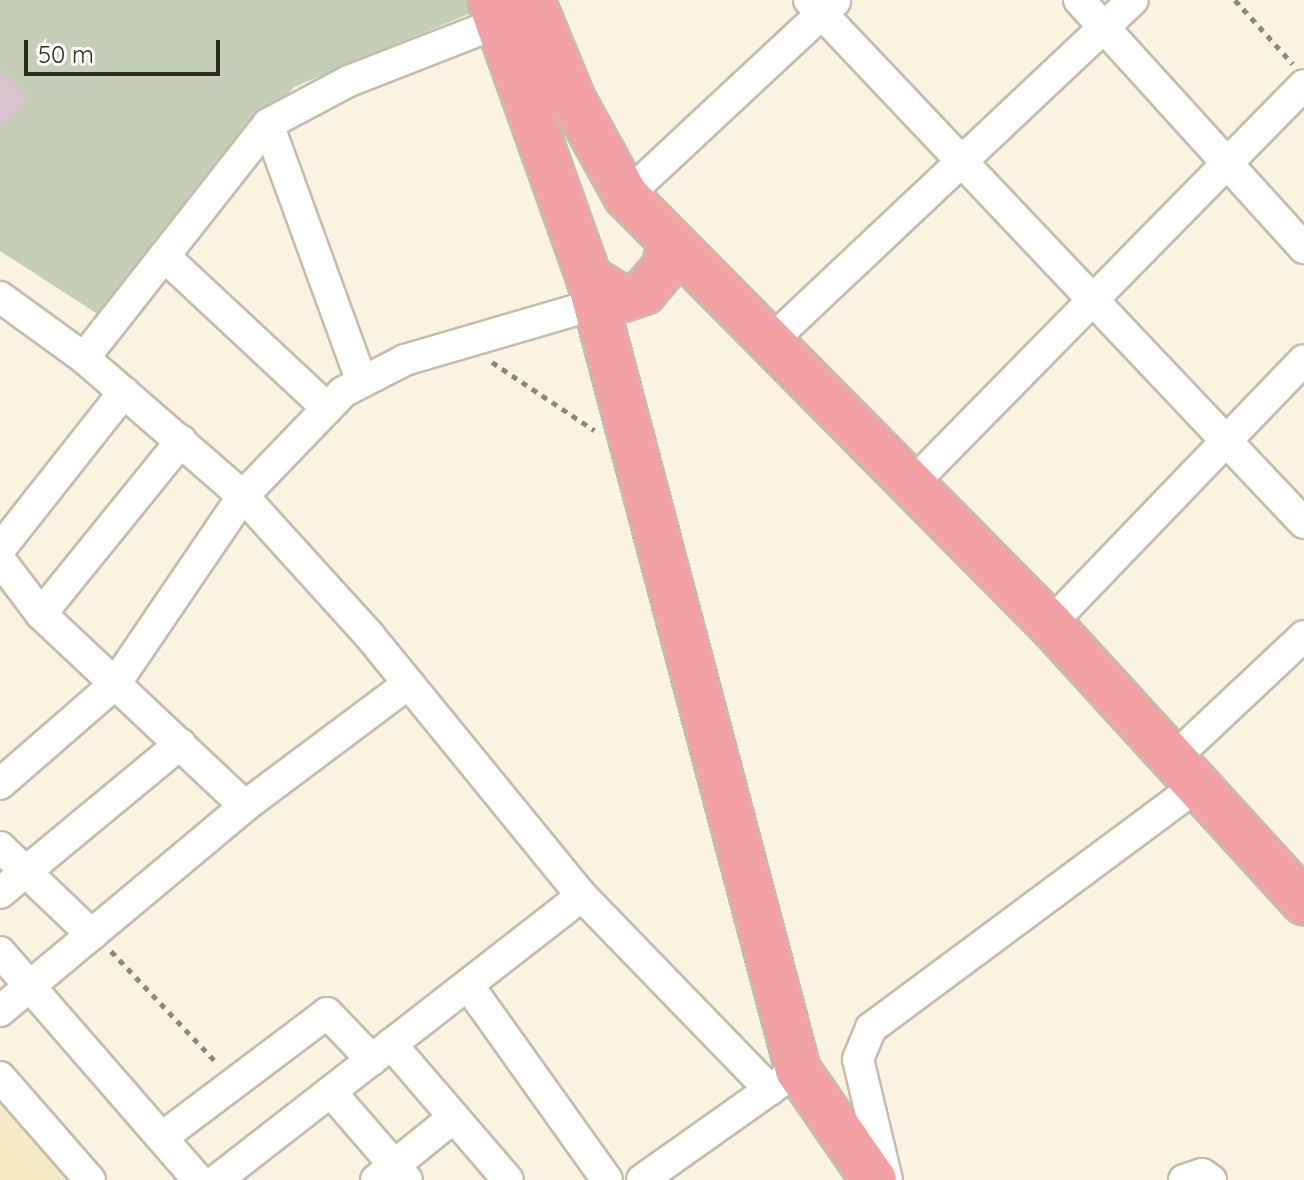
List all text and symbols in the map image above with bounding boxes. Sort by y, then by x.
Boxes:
scale bar [28,24,224,74]
text: 50 m [38,39,94,69]

